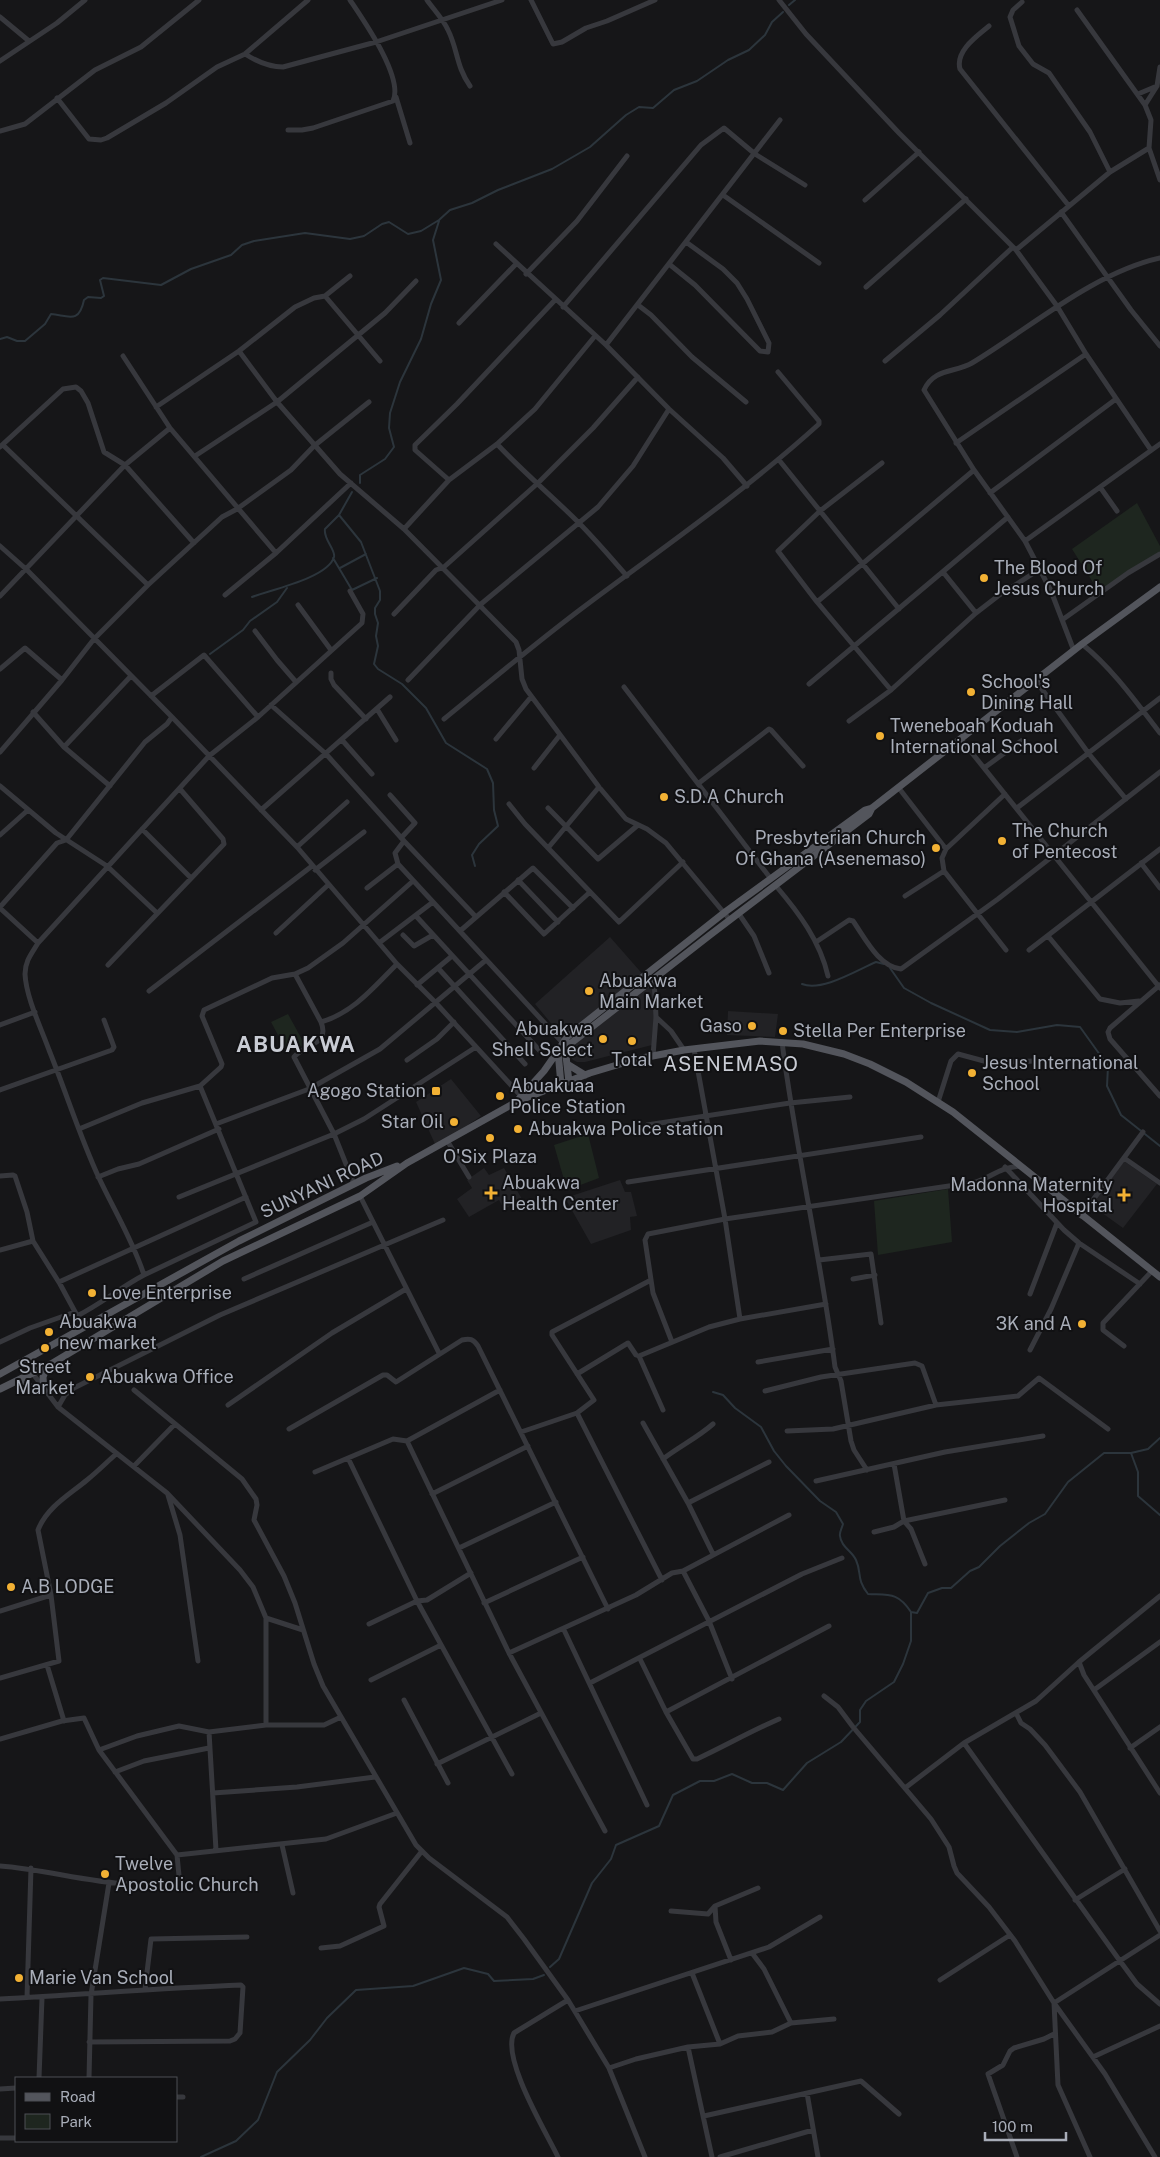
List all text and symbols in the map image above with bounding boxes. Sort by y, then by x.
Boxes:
place label: The Blood Of Jesus Church [994,557,1104,599]
marker: The Blood Of Jesus Church [978,572,990,584]
place label: School's Dining Hall [981,671,1073,713]
marker: School's Dining Hall [965,686,977,698]
place label: Tweneboah Koduah International School [890,715,1059,757]
marker: Tweneboah Koduah International School [874,730,886,742]
place label: S.D.A Church [674,786,784,807]
marker: S.D.A Church [658,791,670,803]
place label: The Church of Pentecost [1012,820,1118,862]
place label: Presbyterian Church Of Ghana (Asenemaso) [735,827,926,869]
marker: The Church of Pentecost [996,835,1008,847]
marker: Presbyterian Church Of Ghana (Asenemaso) [930,842,942,854]
place label: Abuakwa Main Market [599,970,704,1012]
marker: Abuakwa Main Market [583,985,595,997]
place label: Gaso [700,1015,742,1036]
place label: Abuakwa Shell Select [492,1018,593,1060]
marker: Gaso [746,1020,758,1032]
place label: Stella Per Enterprise [793,1020,966,1041]
marker: Stella Per Enterprise [777,1025,789,1037]
district label: ABUAKWA [236,1031,356,1057]
marker: Abuakwa Shell Select [597,1033,609,1045]
marker: Total [626,1035,638,1047]
place label: Total [611,1049,653,1070]
district label: ASENEMASO [663,1052,799,1076]
place label: Jesus International School [982,1052,1139,1094]
marker: Jesus International School [966,1067,978,1079]
place label: Abuakuaa Police Station [510,1075,626,1117]
place label: Agogo Station [307,1080,426,1101]
marker: Agogo Station [430,1085,442,1097]
marker: Abuakuaa Police Station [494,1090,506,1102]
place label: Star Oil [381,1111,444,1132]
marker: Star Oil [448,1116,460,1128]
place label: Abuakwa Police station [528,1118,723,1139]
marker: Abuakwa Police station [512,1123,524,1135]
marker: O'Six Plaza [484,1132,496,1144]
place label: O'Six Plaza [443,1146,537,1167]
street label: SUNYANI ROAD [257,1147,387,1222]
place label: Abuakwa Health Center [502,1172,619,1214]
place label: Madonna Maternity Hospital [950,1174,1113,1216]
marker: Abuakwa Health Center [484,1186,498,1200]
marker: Madonna Maternity Hospital [1117,1188,1131,1202]
place label: Love Enterprise [102,1282,232,1303]
marker: Love Enterprise [86,1287,98,1299]
place label: Abuakwa new market [59,1311,157,1353]
place label: 3K and A [996,1313,1072,1334]
marker: 3K and A [1076,1318,1088,1330]
marker: Abuakwa new market [43,1326,55,1338]
marker: Street Market [39,1342,51,1354]
place label: Street Market [15,1356,75,1398]
place label: Abuakwa Office [100,1366,234,1387]
marker: Abuakwa Office [84,1371,96,1383]
place label: A.B LODGE [21,1576,115,1597]
marker: A.B LODGE [5,1581,17,1593]
place label: Twelve Apostolic Church [115,1853,259,1895]
marker: Twelve Apostolic Church [99,1868,111,1880]
place label: Marie Van School [29,1967,174,1988]
marker: Marie Van School [13,1972,25,1984]
legend [15,2077,178,2142]
text: Road [60,2088,96,2105]
scale bar [985,2110,1066,2142]
text: Park [60,2113,92,2130]
text: 100 m [992,2118,1033,2135]

